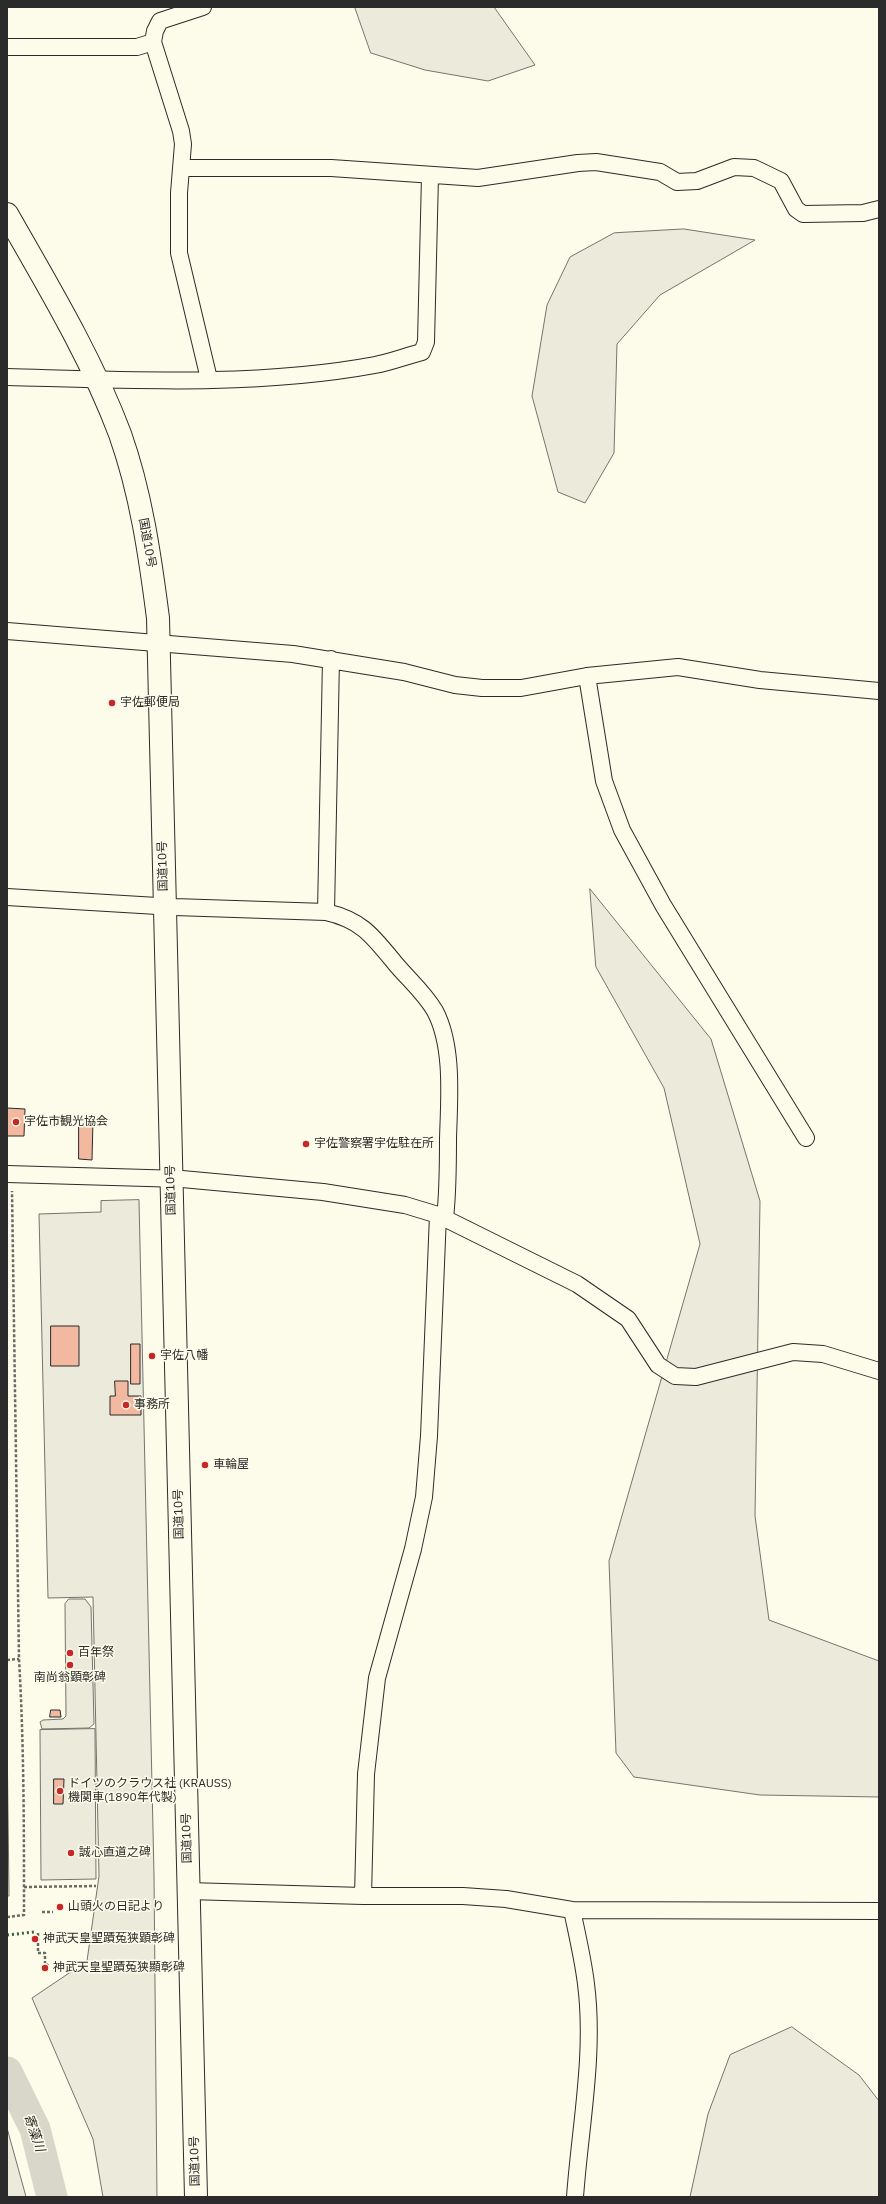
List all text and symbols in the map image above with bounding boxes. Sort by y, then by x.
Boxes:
street label: 国道10号 [136,517,158,569]
place label: 宇佐郵便局 [120,696,180,710]
marker: 宇佐郵便局 [107,698,117,708]
street label: 国道10号 [155,841,171,891]
place label: 宇佐市観光協会 [24,1115,108,1129]
marker: 宇佐市観光協会 [11,1117,21,1127]
place label: 宇佐警察署宇佐駐在所 [314,1137,434,1151]
marker: 宇佐警察署宇佐駐在所 [301,1139,311,1149]
street label: 国道10号 [163,1165,179,1215]
place label: 宇佐八幡 [160,1349,208,1363]
marker: 宇佐八幡 [147,1351,157,1361]
place label: 事務所 [134,1398,170,1412]
marker: 事務所 [121,1400,131,1410]
place label: 車輪屋 [213,1458,249,1472]
marker: 車輪屋 [200,1460,210,1470]
street label: 国道10号 [171,1489,187,1539]
place label: 百年祭 [78,1646,114,1660]
marker: 百年祭 [65,1648,75,1658]
marker: 南尚翁顕彰碑 [65,1660,75,1670]
place label: 南尚翁顕彰碑 [34,1671,106,1685]
place label: ドイツのクラウス社 (KRAUSS) 機関車(1890年代製) [68,1777,232,1805]
marker: ドイツのクラウス社 (KRAUSS) 機関車(1890年代製) [55,1786,65,1796]
street label: 国道10号 [179,1813,195,1863]
place label: 誠心直道之碑 [79,1846,151,1860]
marker: 誠心直道之碑 [66,1848,76,1858]
place label: 山頭火の日記より [68,1900,164,1914]
marker: 山頭火の日記より [55,1902,65,1912]
place label: 神武天皇聖蹟菟狭顕彰碑 [43,1932,175,1946]
marker: 神武天皇聖蹟菟狭顕彰碑 [30,1934,40,1944]
place label: 神武天皇聖蹟菟狭顯彰碑 [53,1961,185,1975]
marker: 神武天皇聖蹟菟狭顯彰碑 [40,1963,50,1973]
water label: 寄藻川 [20,2112,48,2154]
street label: 国道10号 [187,2136,203,2186]

